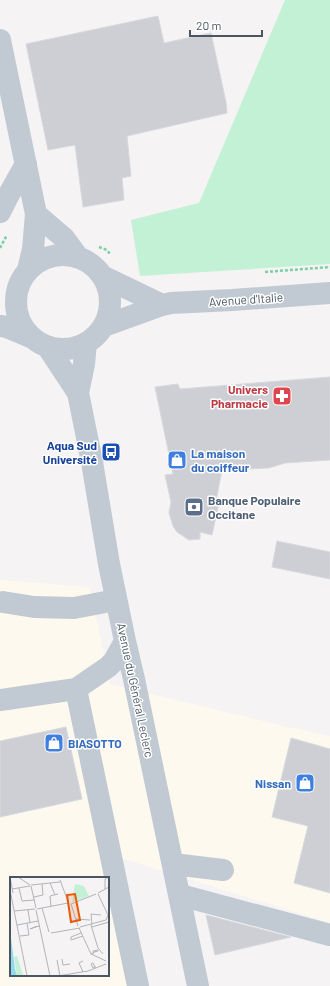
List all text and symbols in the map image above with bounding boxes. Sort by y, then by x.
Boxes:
scale bar [190,12,262,38]
text: 20 m [196,18,222,32]
street label: Avenue d'Italie [208,289,284,309]
place label: Univers Pharmacie [211,382,268,410]
pharmacy icon: Univers Pharmacie [271,385,293,407]
place label: Aqua Sud Université [43,438,97,466]
bus stop icon: Aqua Sud Université [100,441,122,463]
place label: La maison du coiffeur [191,446,250,474]
shop icon: La maison du coiffeur [166,449,188,471]
place label: Banque Populaire Occitane [208,493,301,521]
bank icon: Banque Populaire Occitane [183,496,205,518]
street label: Avenue du Général Leclerc [115,621,157,759]
shop icon: BIASOTTO [43,732,65,754]
place label: BIASOTTO [68,736,122,750]
shop icon: Nissan [294,772,316,794]
place label: Nissan [255,776,291,790]
inset map [10,877,109,976]

